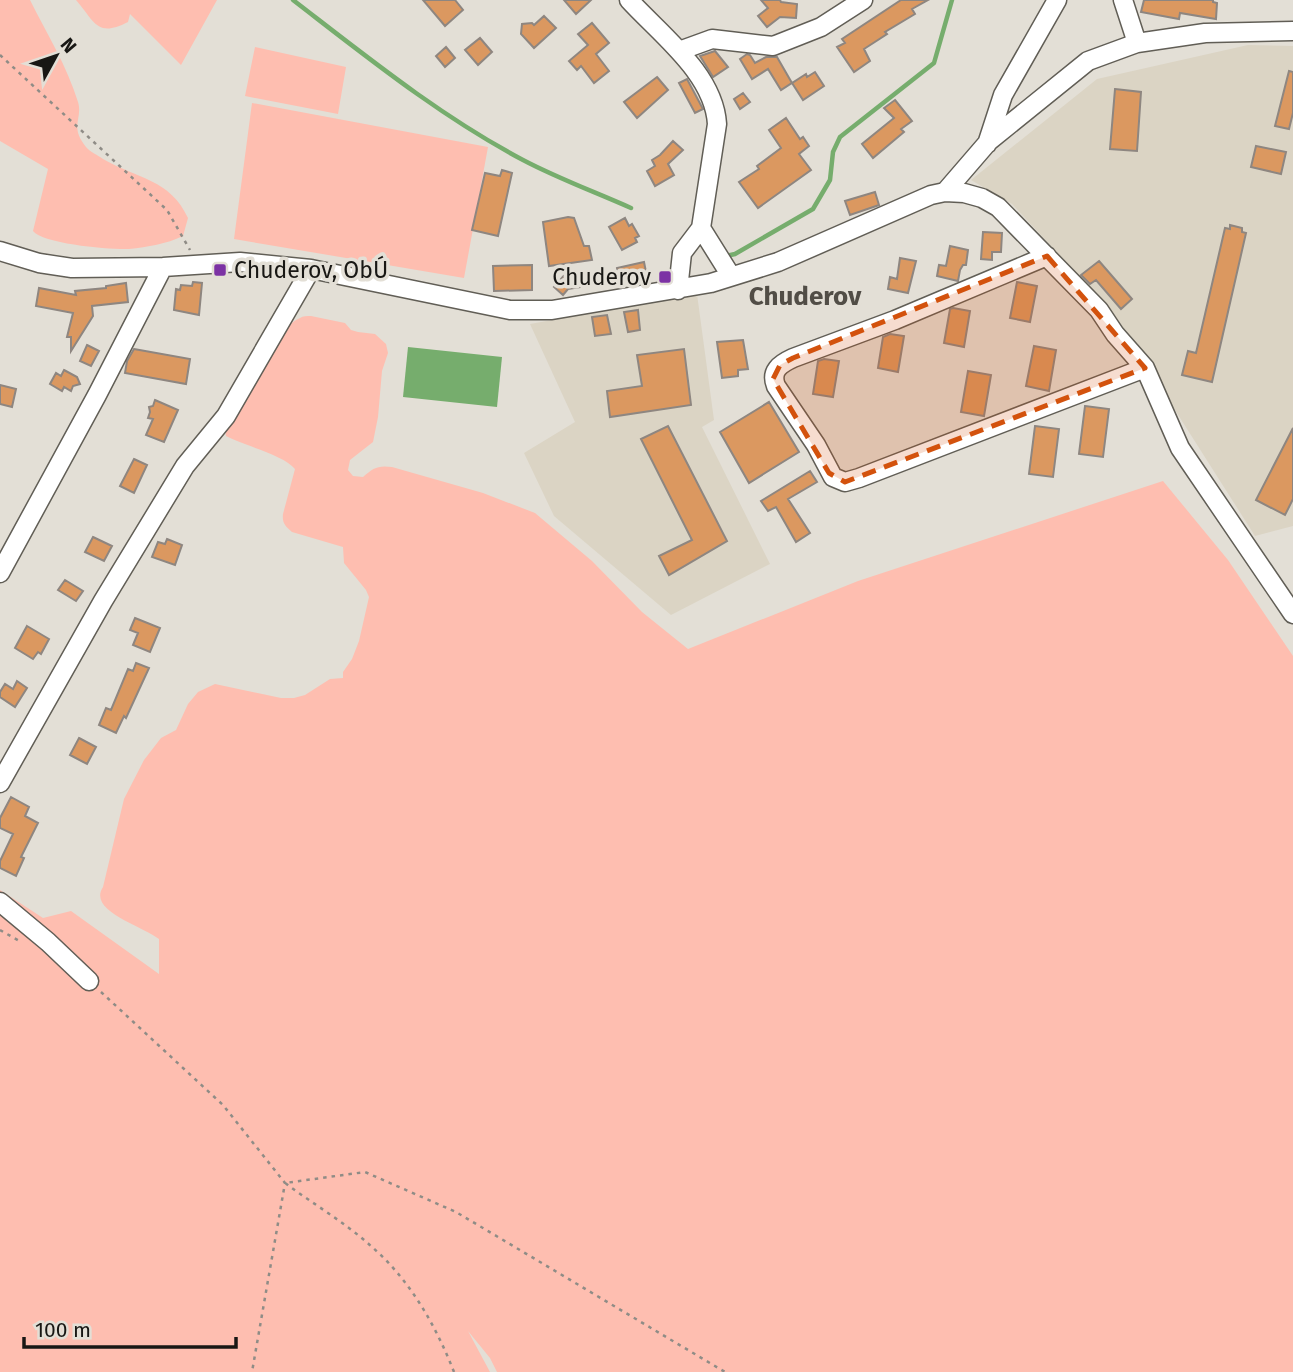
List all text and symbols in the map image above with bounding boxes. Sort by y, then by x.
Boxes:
north arrow [21,21,91,91]
text: N [56,33,82,58]
place label: Chuderov, ObÚ [234,255,388,284]
marker: Chuderov, ObÚ [212,262,228,278]
place label: Chuderov [552,263,652,291]
marker: Chuderov [657,269,673,285]
district label: Chuderov [749,281,862,312]
scale bar [24,1306,236,1350]
text: 100 m [35,1317,91,1343]

